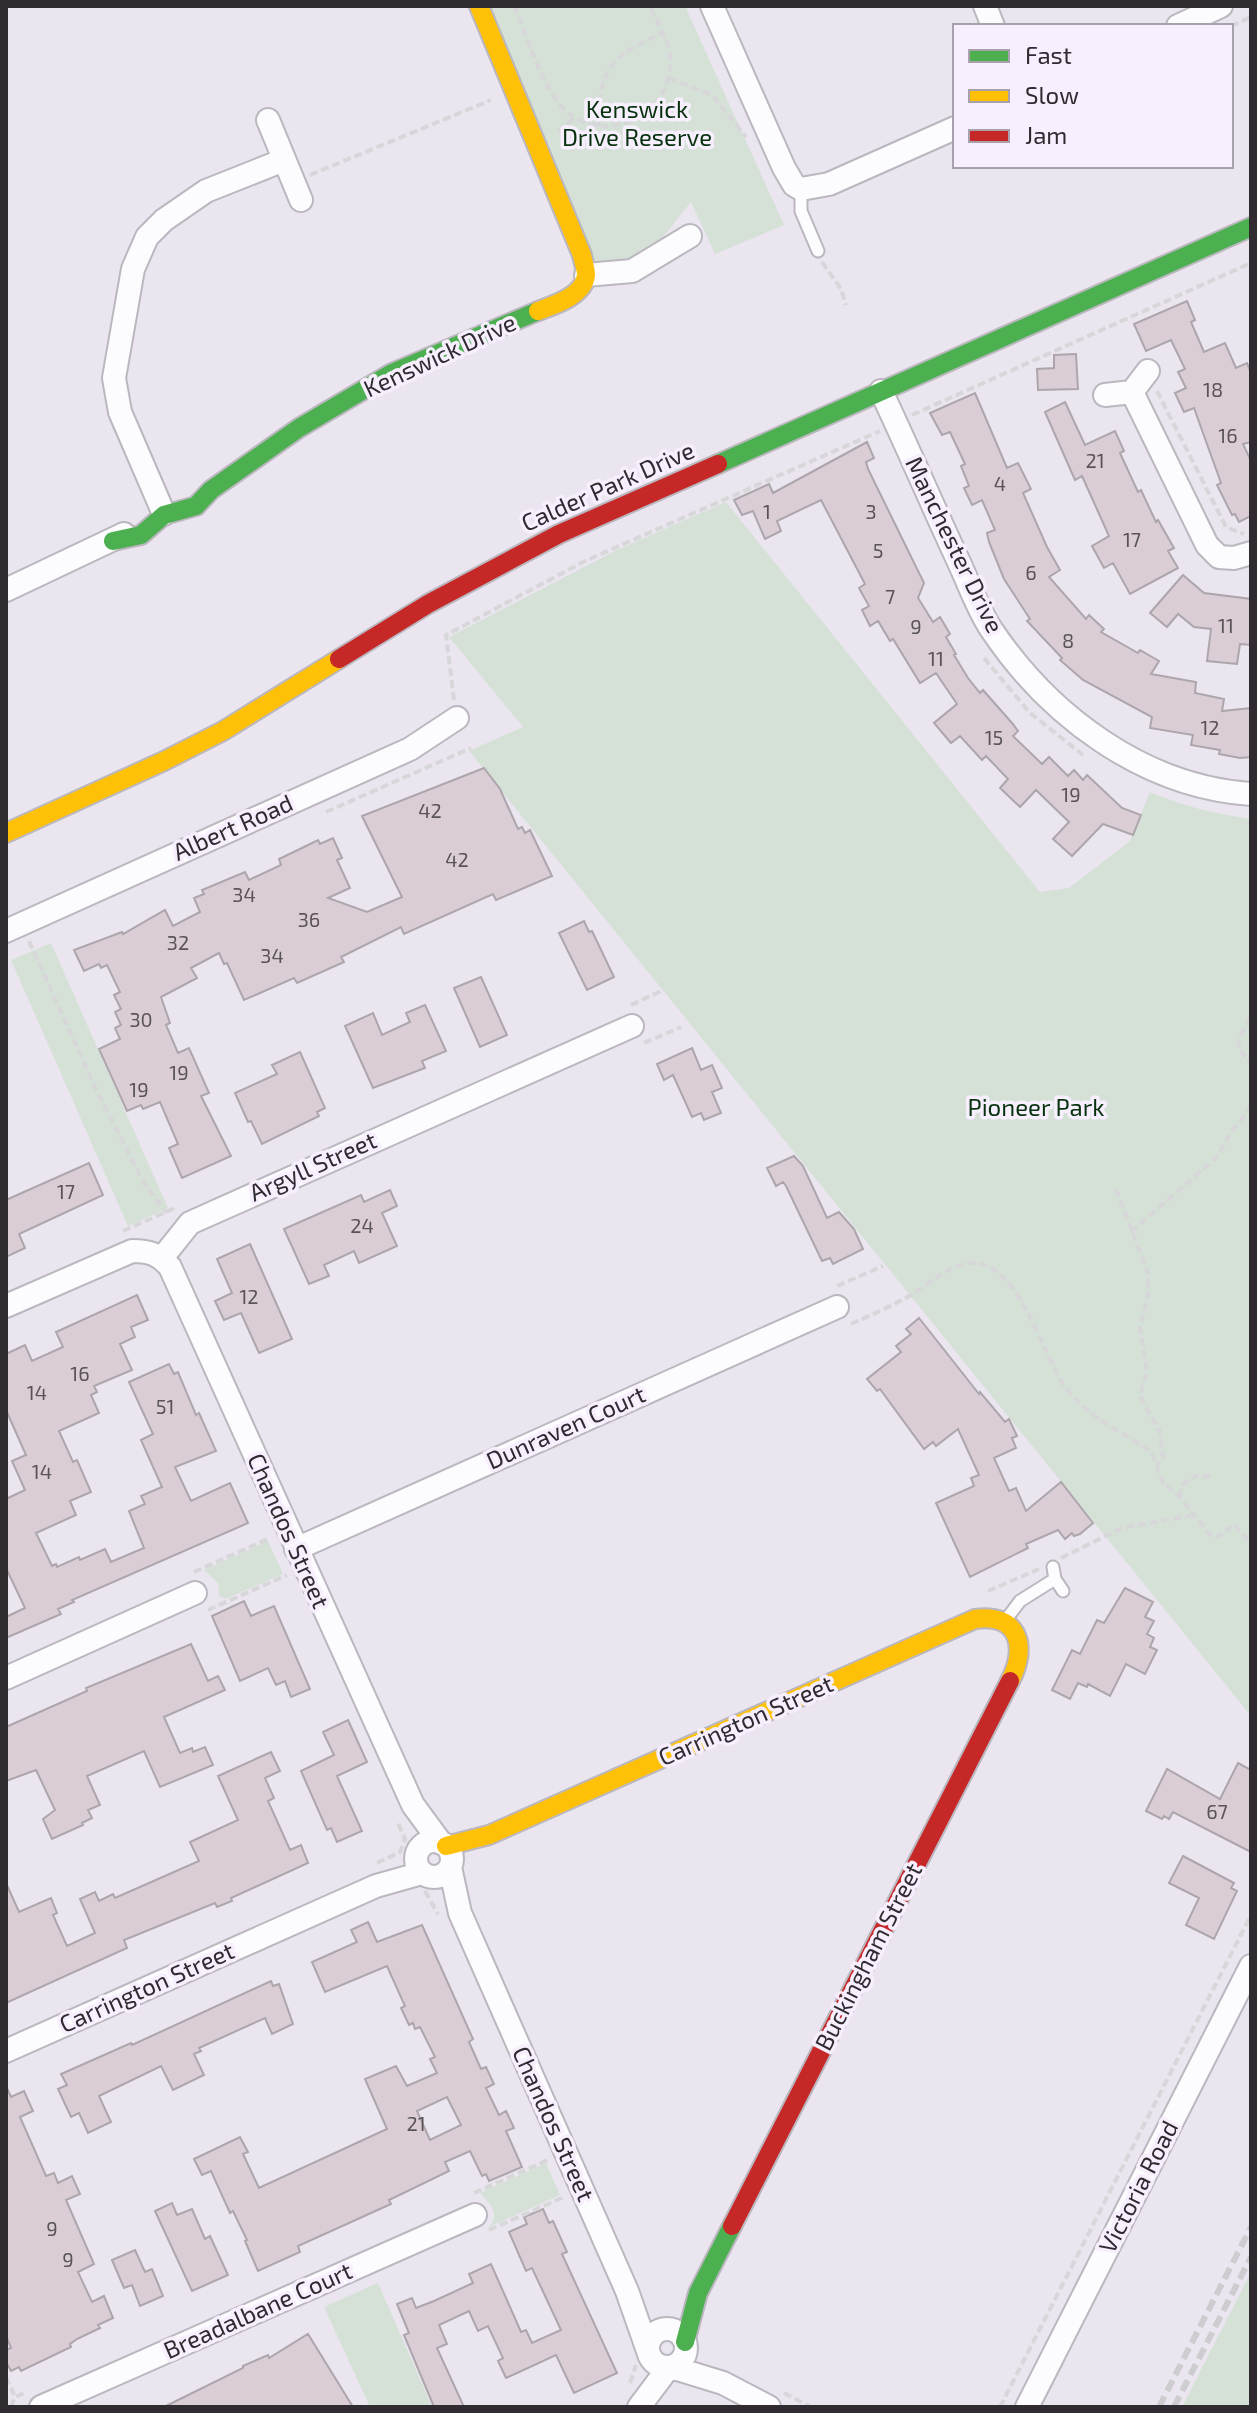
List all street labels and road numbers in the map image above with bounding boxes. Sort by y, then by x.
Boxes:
street label: Kenswick Drive [359,307,520,403]
street label: Calder Park Drive [516,435,698,537]
street label: Manchester Drive [900,452,1011,637]
street label: Albert Road [168,787,297,866]
street label: Argyll Street [244,1125,381,1207]
street label: Dunraven Court [481,1379,649,1475]
street label: Chandos Street [242,1448,336,1612]
street label: Carrington Street [654,1668,837,1771]
street label: Buckingham Street [808,1858,927,2055]
street label: Carrington Street [55,1935,238,2038]
street label: Chandos Street [507,2041,601,2205]
street label: Victoria Road [1092,2115,1183,2257]
street label: Breadalbane Court [159,2255,356,2364]

